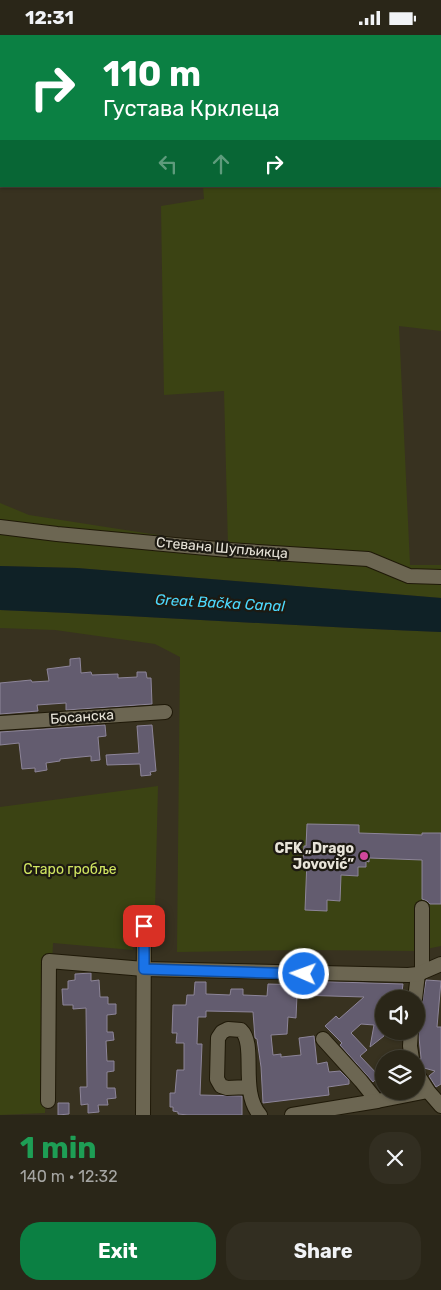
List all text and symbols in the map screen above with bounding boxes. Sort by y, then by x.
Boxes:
text: 12:31 [25,6,74,29]
text: 110 m [103,53,201,95]
icon: right [20,55,85,120]
text: Густава Крклеца [103,95,280,122]
icon: left [154,150,182,178]
icon: ahead [207,150,235,178]
icon: right [260,150,288,178]
street label: Стевана Шупљикца [155,534,289,562]
water label: Great Bačka Canal [155,591,286,615]
street label: Босанска [50,706,114,728]
place label: CFK „Drago Jovović” [274,840,354,873]
marker: CFK „Drago Jovović” [358,850,370,862]
park label: Старо гробље [23,861,117,878]
pin [123,905,165,947]
icon: arrive [130,912,158,940]
position arrow [277,947,329,999]
map controls [375,990,425,1100]
button: sound [375,990,425,1040]
button: layers [375,1050,425,1100]
text: 1 min [20,1130,97,1166]
button: close [369,1132,421,1184]
text: 140 m · 12:32 [20,1167,118,1186]
button: Exit [20,1222,216,1280]
button: Share [226,1222,421,1280]

